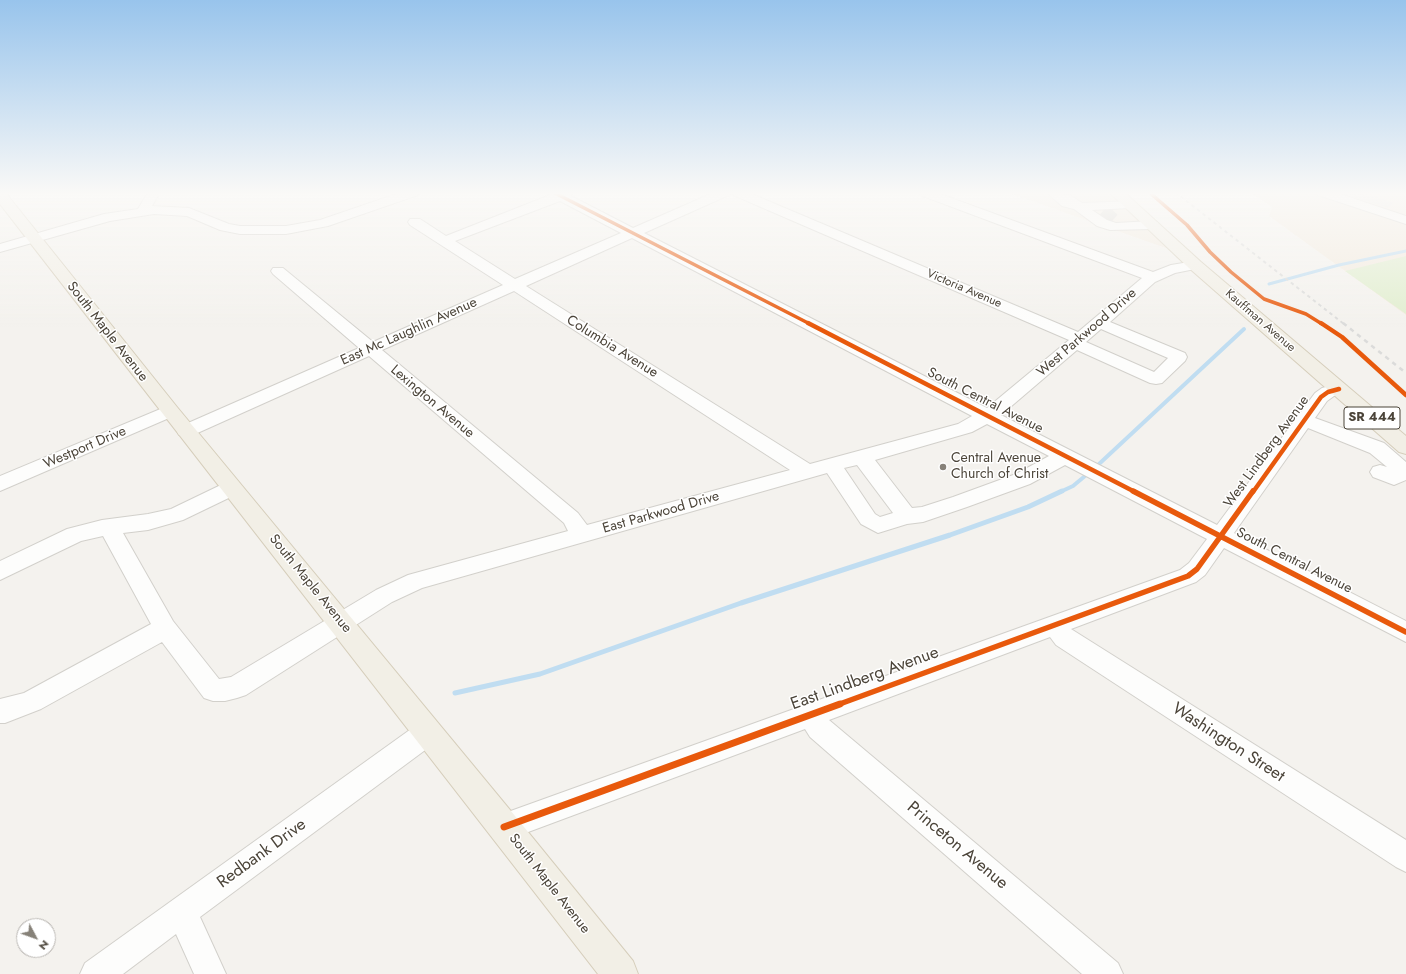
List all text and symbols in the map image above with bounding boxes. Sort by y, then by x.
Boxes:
street label: Victoria Avenue [924,267,1004,311]
street label: South Maple Avenue [63,279,151,385]
street label: West Parkwood Drive [1034,285,1140,381]
street label: Kauffman Avenue [1222,287,1298,355]
street label: East Mc Laughlin Avenue [338,294,480,370]
street label: Columbia Avenue [563,312,661,382]
street label: Lexington Avenue [387,362,477,442]
street label: South Central Avenue [924,365,1046,437]
street label: West Lindberg Avenue [1221,393,1313,511]
road number: SR 444 [1344,407,1400,429]
street label: Westport Drive [41,423,129,473]
place label: Central Avenue Church of Christ [951,451,1048,484]
marker: Central Avenue Church of Christ [938,462,948,472]
street label: East Parkwood Drive [601,488,721,538]
street label: South Central Avenue [1233,525,1355,597]
street label: South Maple Avenue [265,531,355,637]
street label: East Lindberg Avenue [788,643,942,715]
street label: Washington Street [1168,699,1288,787]
street label: Princeton Avenue [902,798,1012,894]
street label: Redbank Drive [213,815,311,893]
street label: South Maple Avenue [505,831,593,937]
north arrow [16,918,56,958]
text: N [35,937,53,954]

